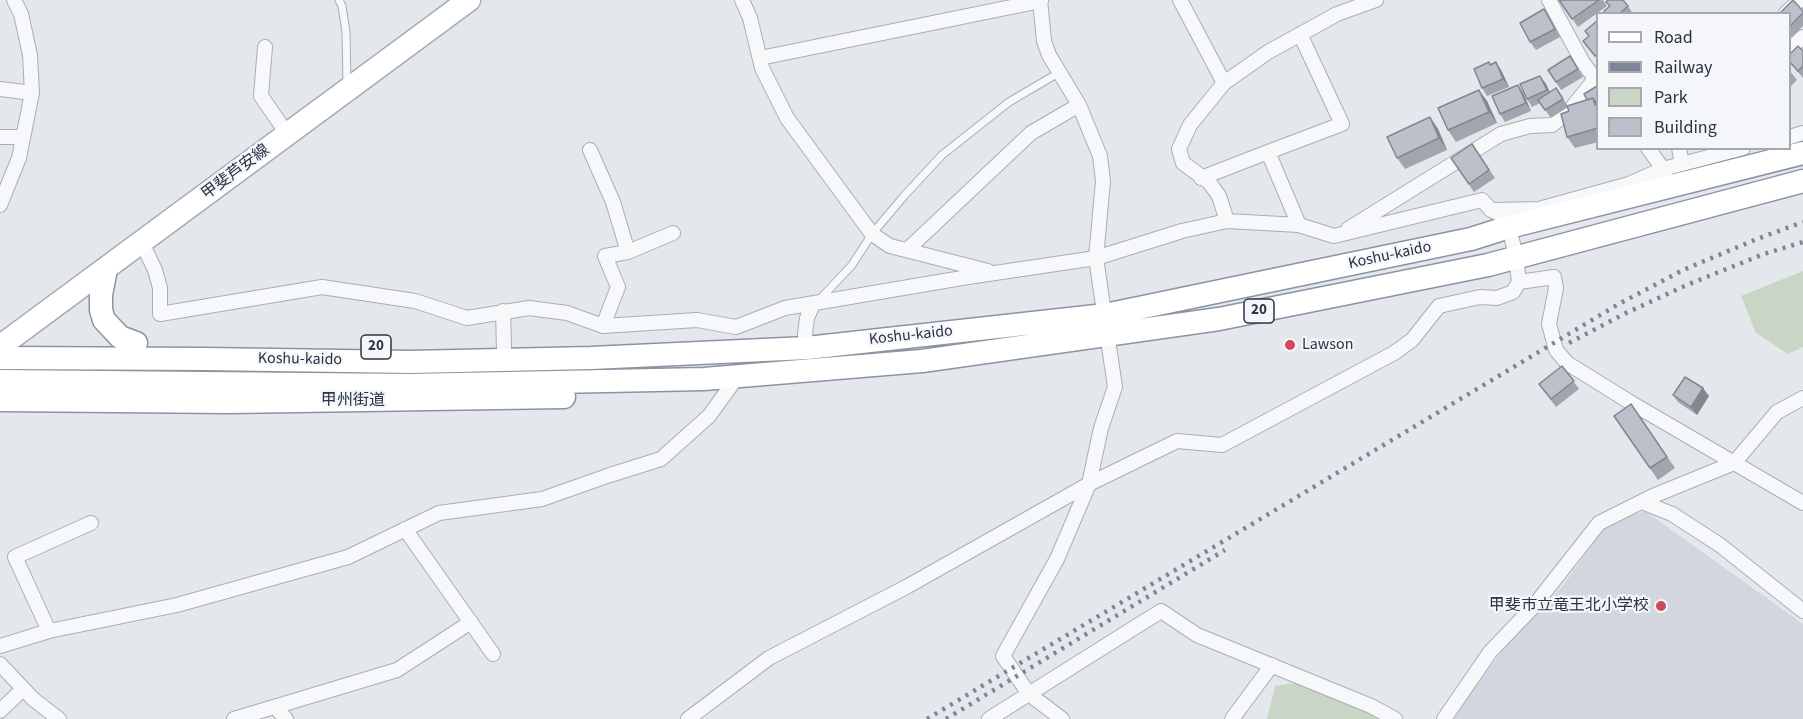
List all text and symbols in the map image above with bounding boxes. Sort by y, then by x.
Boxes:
legend [1596,12,1791,150]
text: Road [1654,25,1693,50]
text: Railway [1654,55,1713,80]
text: Park [1654,85,1688,110]
text: Building [1654,115,1717,140]
street label: 甲斐芦安線 [198,141,274,205]
street label: Koshu-kaido [1347,238,1433,274]
road number: 20 [1244,299,1274,323]
street label: Koshu-kaido [868,322,954,350]
road number: 20 [361,335,391,359]
place label: Lawson [1302,335,1353,355]
marker: Lawson [1283,338,1297,352]
street label: Koshu-kaido [258,350,342,370]
street label: 甲州街道 [321,391,385,411]
place label: 甲斐市立竜王北小学校 [1489,596,1649,616]
marker: 甲斐市立竜王北小学校 [1654,599,1668,613]

